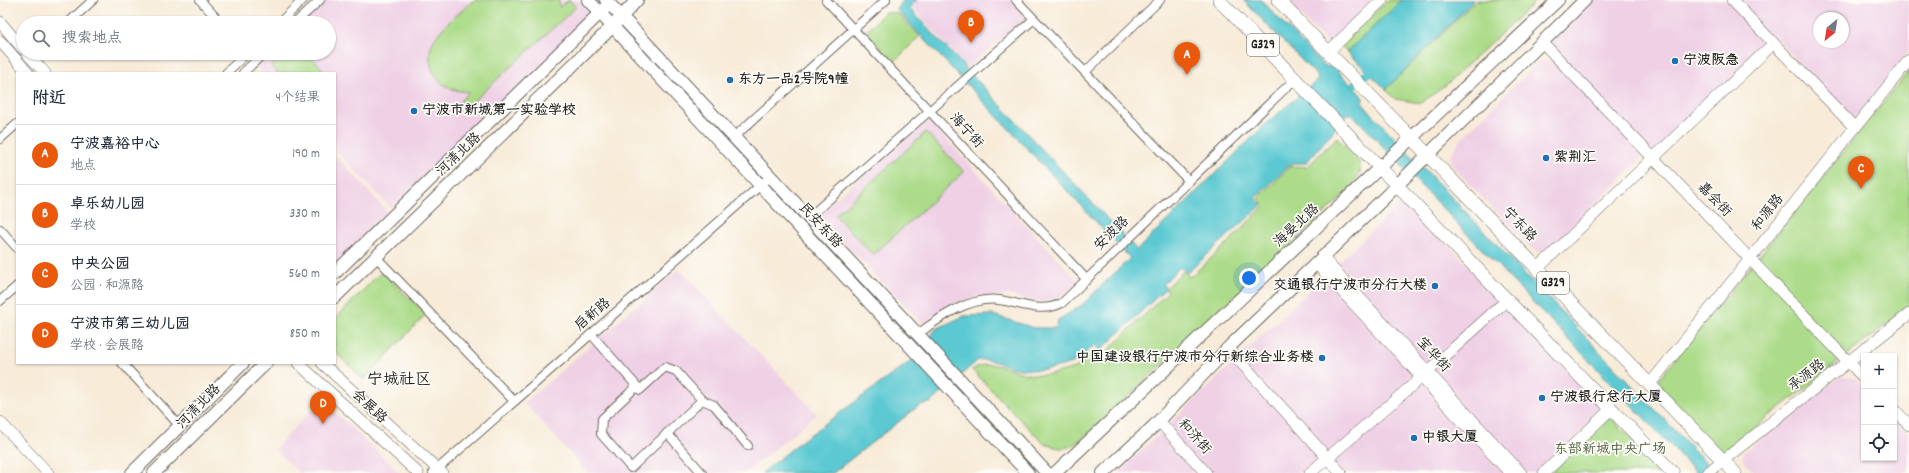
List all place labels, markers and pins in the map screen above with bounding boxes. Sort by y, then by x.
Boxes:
pin: B [958,10,984,43]
pin: A [1174,42,1200,75]
place label: 宁波阪急 [1683,51,1739,71]
marker: 宁波阪急 [1670,56,1680,66]
place label: 东方一品2号院9幢 [738,70,850,90]
marker: 东方一品2号院9幢 [725,75,735,85]
place label: 宁波市新城第一实验学校 [422,101,576,121]
marker: 宁波市新城第一实验学校 [409,106,419,116]
place label: 紫荆汇 [1554,148,1596,168]
marker: 紫荆汇 [1541,153,1551,163]
pin: C [1848,156,1874,189]
place label: 交通银行宁波市分行大楼 [1273,276,1427,296]
marker: 交通银行宁波市分行大楼 [1430,281,1440,291]
place label: 中国建设银行宁波市分行新综合业务楼 [1076,348,1314,368]
marker: 中国建设银行宁波市分行新综合业务楼 [1317,353,1327,363]
place label: 宁波银行总行大厦 [1550,388,1662,408]
pin: D [310,391,336,424]
marker: 宁波银行总行大厦 [1537,393,1547,403]
place label: 中银大厦 [1422,428,1478,448]
marker: 中银大厦 [1409,433,1419,443]

